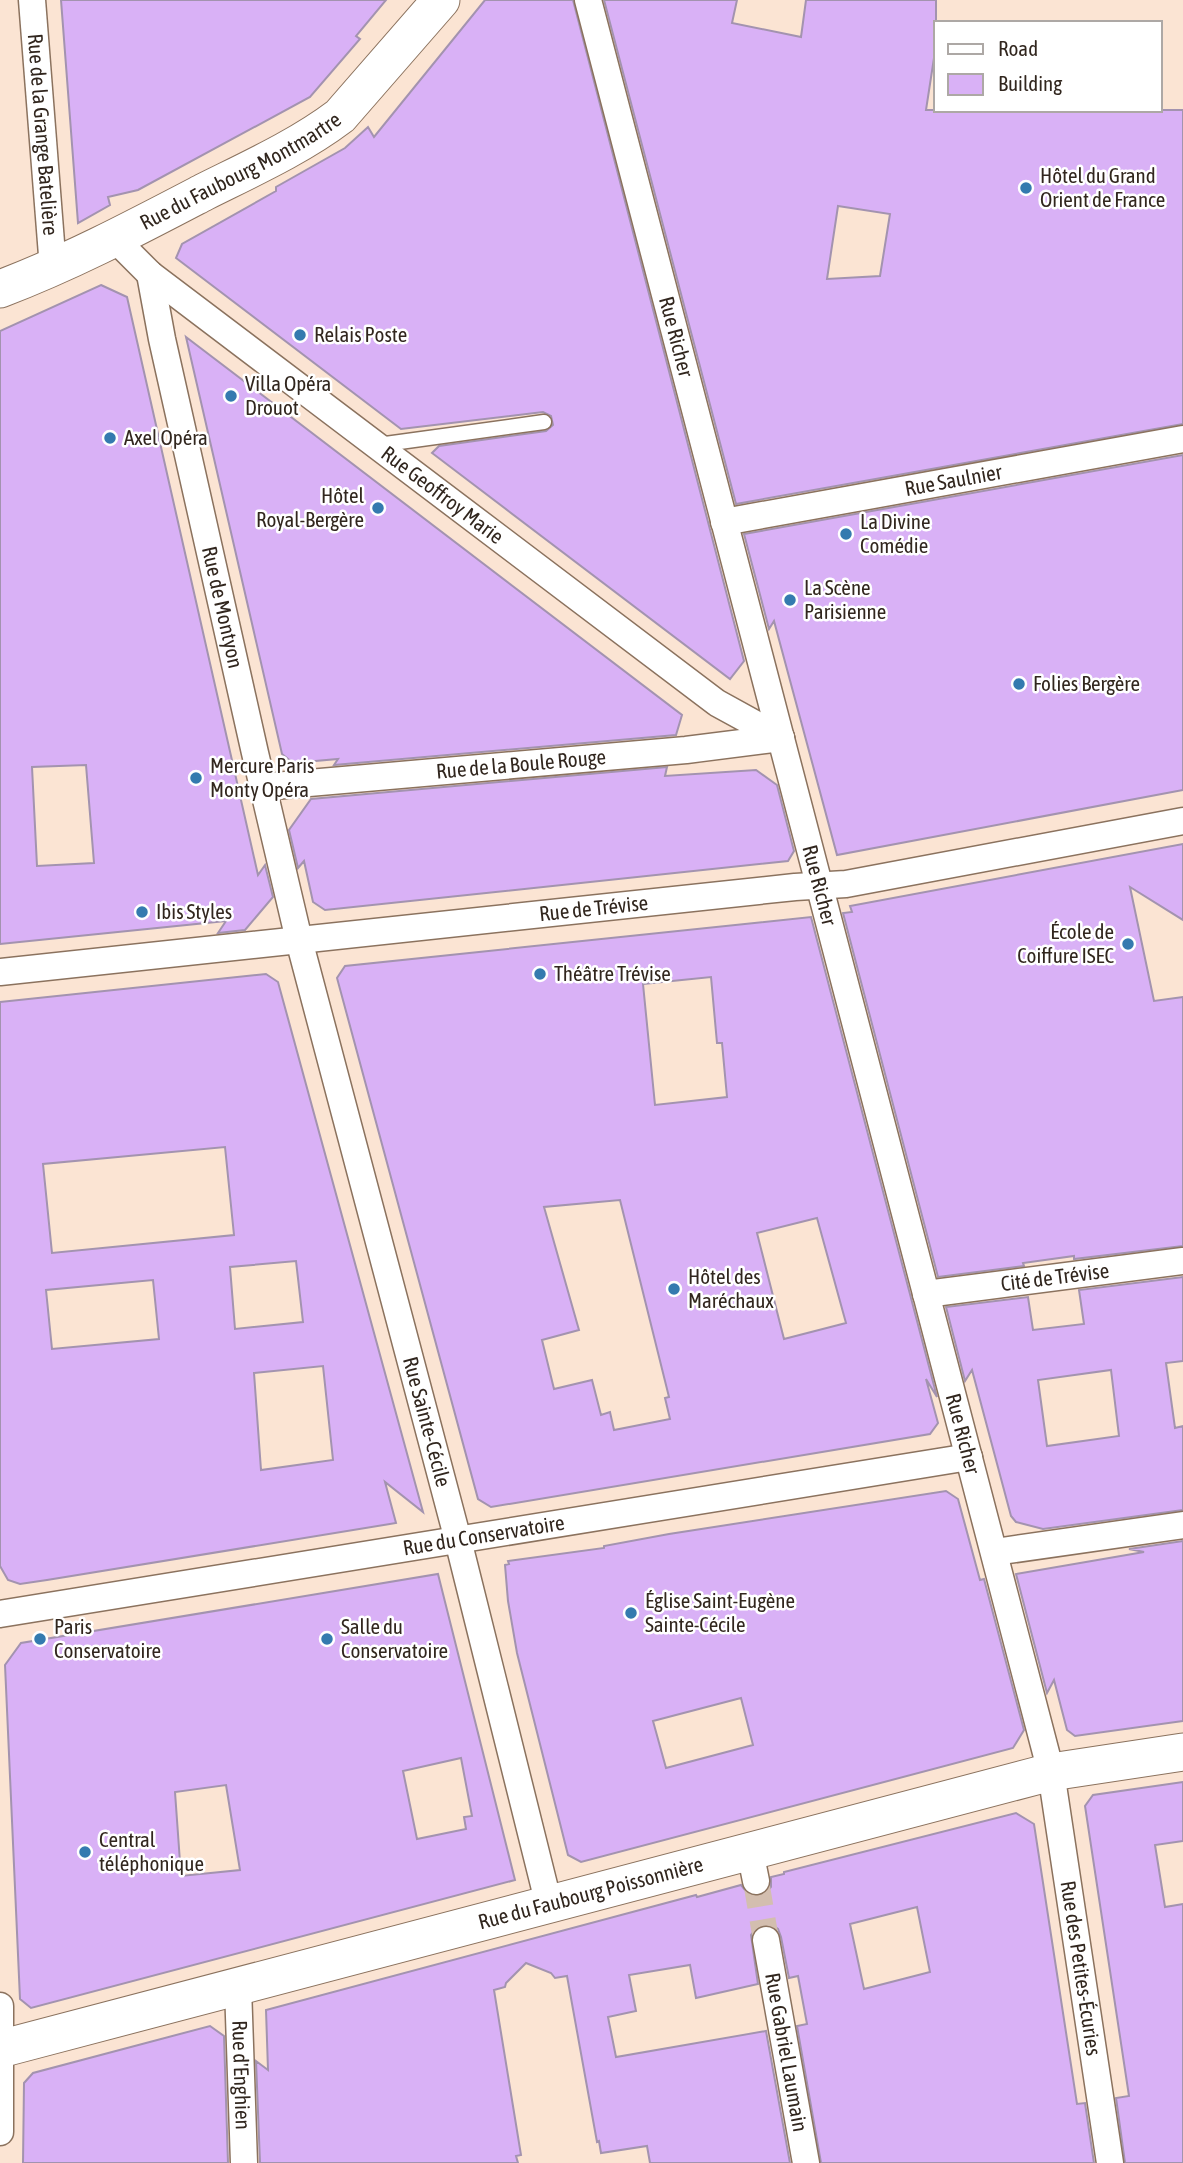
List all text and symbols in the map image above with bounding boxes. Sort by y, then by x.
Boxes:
legend [934,21,1162,112]
street label: Rue de la Grange Batelière [24,33,63,236]
text: Road [998,36,1038,60]
text: Building [998,71,1062,95]
street label: Rue du Faubourg Montmartre [136,107,345,234]
place label: Hôtel du Grand Orient de France [1040,163,1165,211]
marker: Hôtel du Grand Orient de France [1018,180,1034,196]
street label: Rue Richer [655,294,699,380]
place label: Relais Poste [314,322,407,346]
marker: Relais Poste [292,327,308,343]
place label: Villa Opéra Drouot [245,371,331,419]
marker: Villa Opéra Drouot [223,388,239,404]
place label: Axel Opéra [124,425,208,449]
marker: Axel Opéra [102,430,118,446]
street label: Rue Geoffroy Marie [377,440,509,548]
street label: Rue Saulnier [903,459,1004,500]
place label: Hôtel Royal-Bergère [256,483,364,531]
marker: Hôtel Royal-Bergère [370,500,386,516]
place label: La Divine Comédie [860,509,931,557]
marker: La Divine Comédie [838,526,854,542]
street label: Rue de Montyon [198,544,249,670]
place label: La Scène Parisienne [804,575,886,623]
marker: La Scène Parisienne [782,592,798,608]
place label: Folies Bergère [1033,671,1140,695]
marker: Folies Bergère [1011,676,1027,692]
street label: Rue de la Boule Rouge [435,744,607,783]
place label: Mercure Paris Monty Opéra [210,753,314,801]
marker: Mercure Paris Monty Opéra [188,770,204,786]
street label: Rue Richer [798,842,842,929]
street label: Rue de Trévise [538,890,649,925]
place label: Ibis Styles [156,899,232,923]
marker: Ibis Styles [134,904,150,920]
place label: École de Coiffure ISEC [1017,919,1115,967]
marker: École de Coiffure ISEC [1120,936,1136,952]
place label: Théâtre Trévise [554,961,671,985]
marker: Théâtre Trévise [532,966,548,982]
street label: Cité de Trévise [999,1258,1110,1295]
place label: Hôtel des Maréchaux [688,1264,774,1312]
marker: Hôtel des Maréchaux [666,1281,682,1297]
street label: Rue Sainte-Cécile [399,1354,456,1489]
street label: Rue Richer [942,1391,986,1477]
street label: Rue du Conservatoire [401,1510,566,1560]
place label: Église Saint-Eugène Sainte-Cécile [645,1588,795,1636]
marker: Église Saint-Eugène Sainte-Cécile [623,1605,639,1621]
place label: Paris Conservatoire [54,1614,161,1662]
place label: Salle du Conservatoire [341,1614,448,1662]
marker: Paris Conservatoire [32,1631,48,1647]
marker: Salle du Conservatoire [319,1631,335,1647]
place label: Central téléphonique [99,1827,204,1875]
marker: Central téléphonique [77,1844,93,1860]
street label: Rue du Faubourg Poissonnière [476,1851,706,1933]
street label: Rue des Petites-Écuries [1057,1879,1107,2057]
street label: Rue Gabriel Laumain [761,1971,813,2133]
street label: Rue d'Enghien [228,2020,256,2130]

